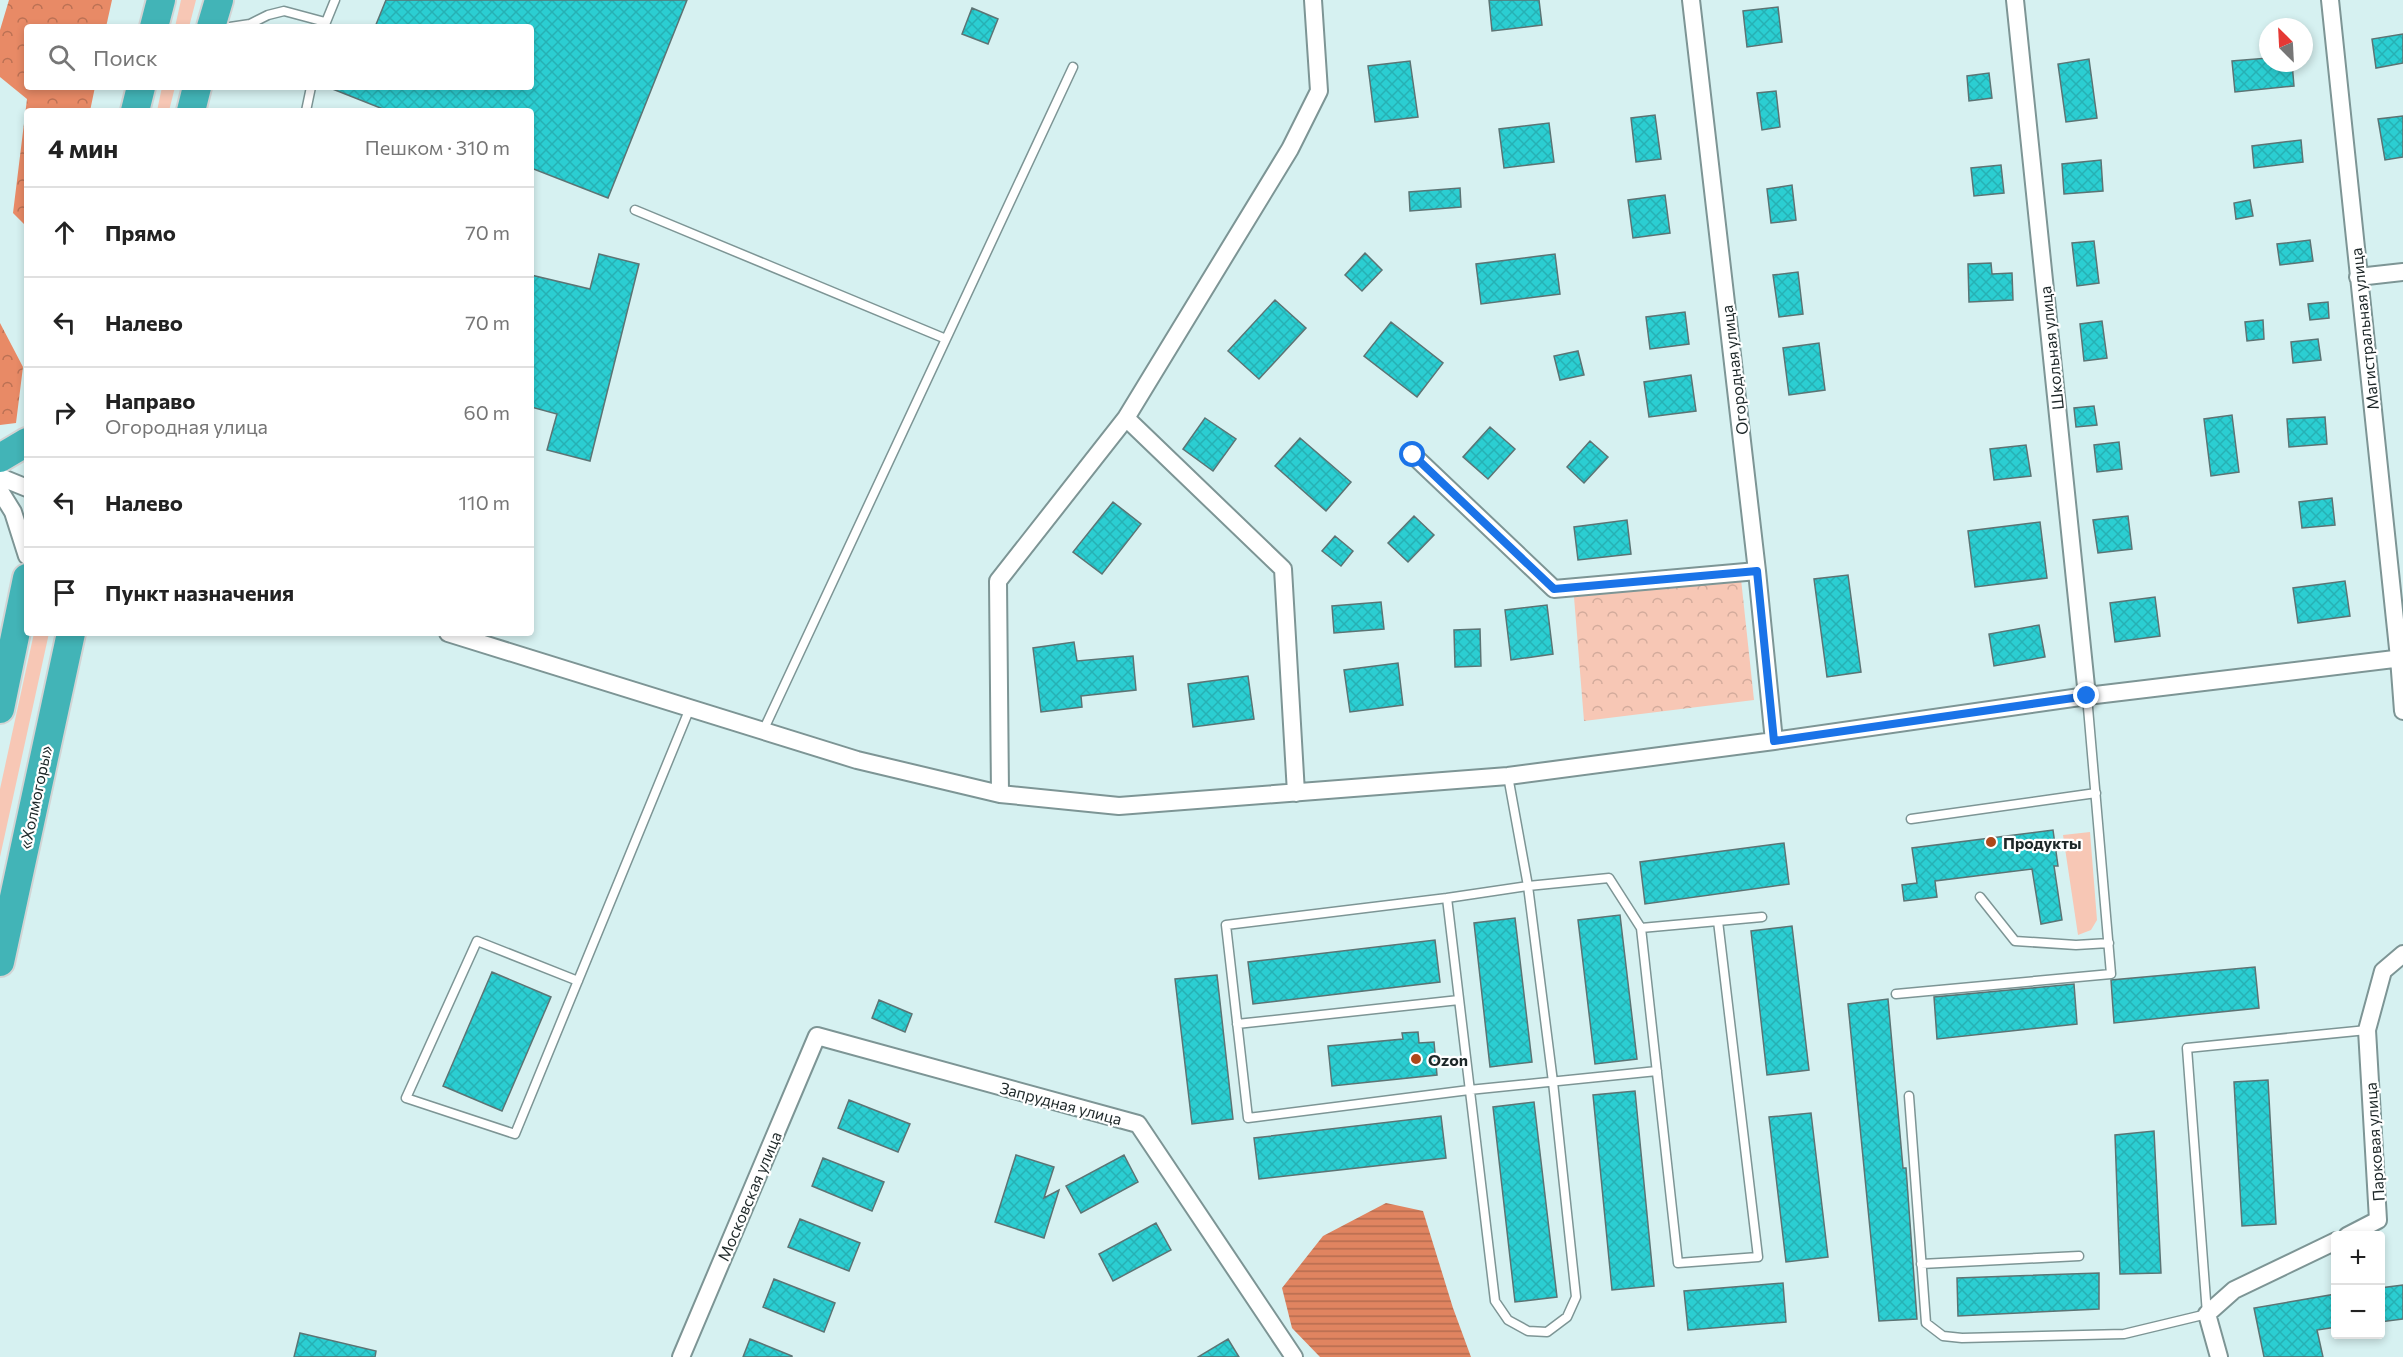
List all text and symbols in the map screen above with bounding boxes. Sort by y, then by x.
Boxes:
north arrow [2259,18,2313,72]
search box [24,24,534,90]
icon: search [45,41,78,74]
text: Поиск [93,44,158,71]
text: 4 мин [48,132,118,163]
text: Пешком · 310 m [365,135,510,159]
icon: ahead [48,216,81,249]
text: Прямо [105,219,176,246]
text: 70 m [465,220,510,244]
street label: Магистральная улица [2346,247,2382,411]
street label: Школьная улица [2035,285,2067,411]
street label: Огородная улица [1717,304,1751,436]
icon: left [48,306,81,339]
text: Налево [105,309,183,336]
text: 70 m [465,310,510,334]
text: Направо [105,387,195,414]
icon: right [48,396,81,429]
text: 60 m [464,400,510,424]
text: Огородная улица [105,414,268,438]
route start [1399,441,1425,467]
icon: left [48,486,81,519]
text: Налево [105,489,183,516]
text: 110 m [459,490,510,514]
icon: arrive [48,576,81,609]
text: Пункт назначения [105,579,294,606]
route end [2073,682,2099,708]
street label: «Холмогоры» [15,743,55,851]
place label: Продукты [2003,833,2082,852]
marker: Продукты [1984,835,1998,849]
place label: Ozon [1428,1050,1468,1069]
marker: Ozon [1409,1052,1423,1066]
street label: Запрудная улица [998,1078,1124,1128]
street label: Парковая улица [2360,1082,2388,1202]
street label: Московская улица [713,1128,785,1264]
map controls [2331,1231,2385,1339]
button: + [2331,1231,2385,1285]
button: − [2331,1285,2385,1339]

